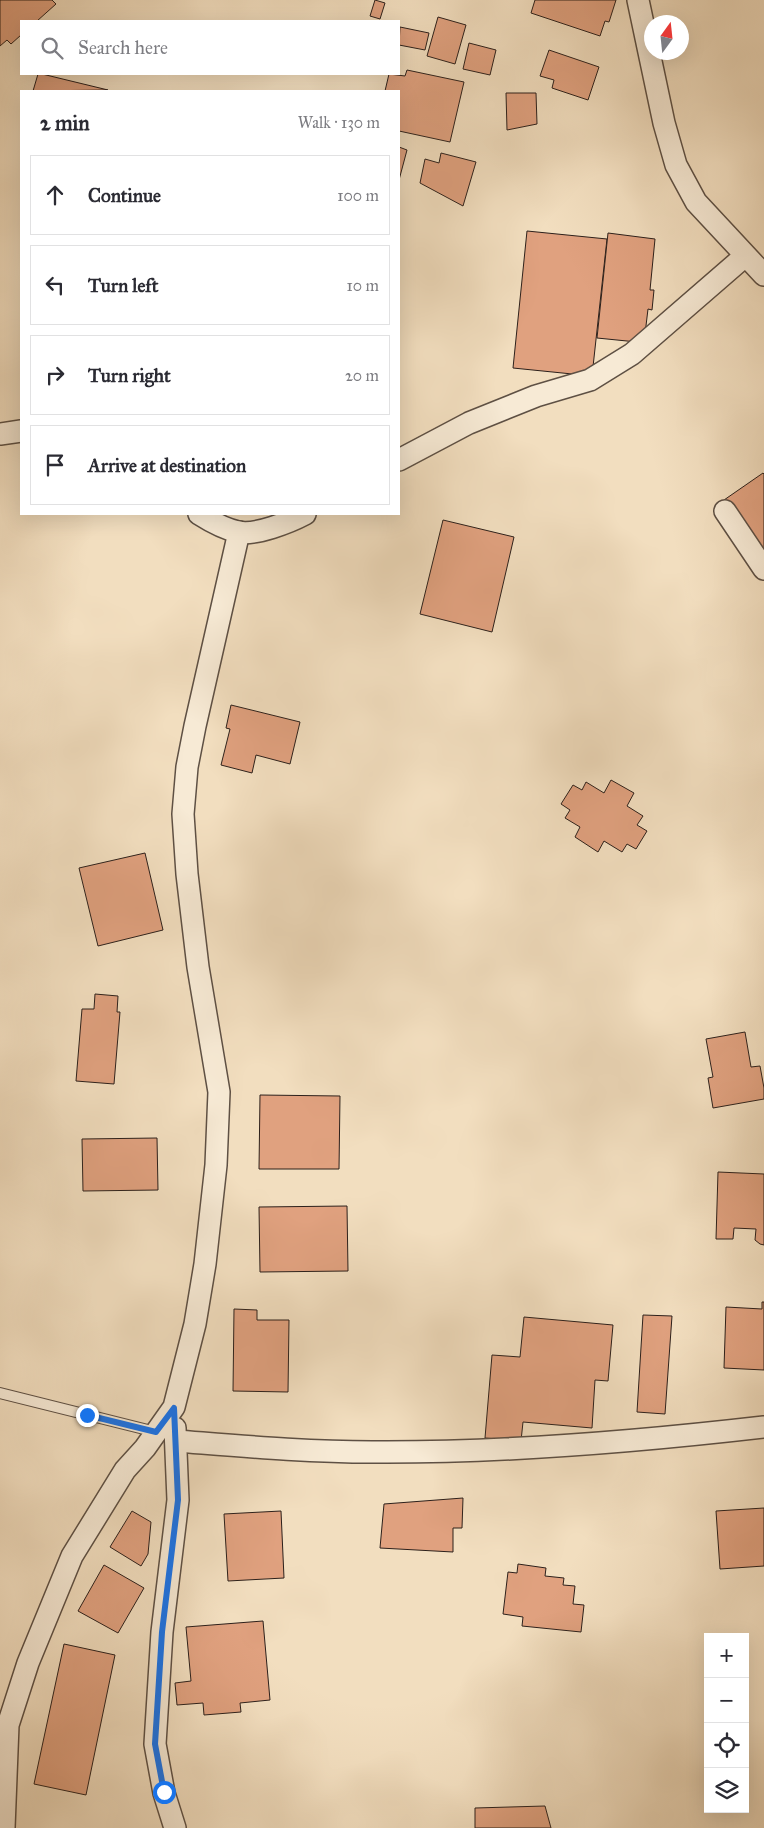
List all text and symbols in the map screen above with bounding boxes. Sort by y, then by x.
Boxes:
north arrow [644,15,689,60]
search box [20,20,400,75]
icon: search [38,34,66,62]
text: Search here [78,36,168,59]
text: 2 min [40,110,90,136]
text: Walk · 130 m [298,113,380,132]
icon: ahead [41,181,69,209]
text: Continue [88,184,161,207]
text: 100 m [337,186,379,205]
icon: left [41,271,69,299]
text: Turn left [88,274,158,297]
text: 10 m [347,276,379,295]
icon: right [41,361,69,389]
text: Turn right [88,364,171,387]
text: 20 m [345,366,379,385]
icon: arrive [41,451,69,479]
text: Arrive at destination [88,454,246,477]
route end [76,1404,99,1427]
map controls [704,1633,749,1813]
button: + [704,1633,749,1678]
button: − [704,1678,749,1723]
button: locate [704,1723,749,1768]
button: layers [704,1768,749,1813]
route start [153,1781,176,1804]

